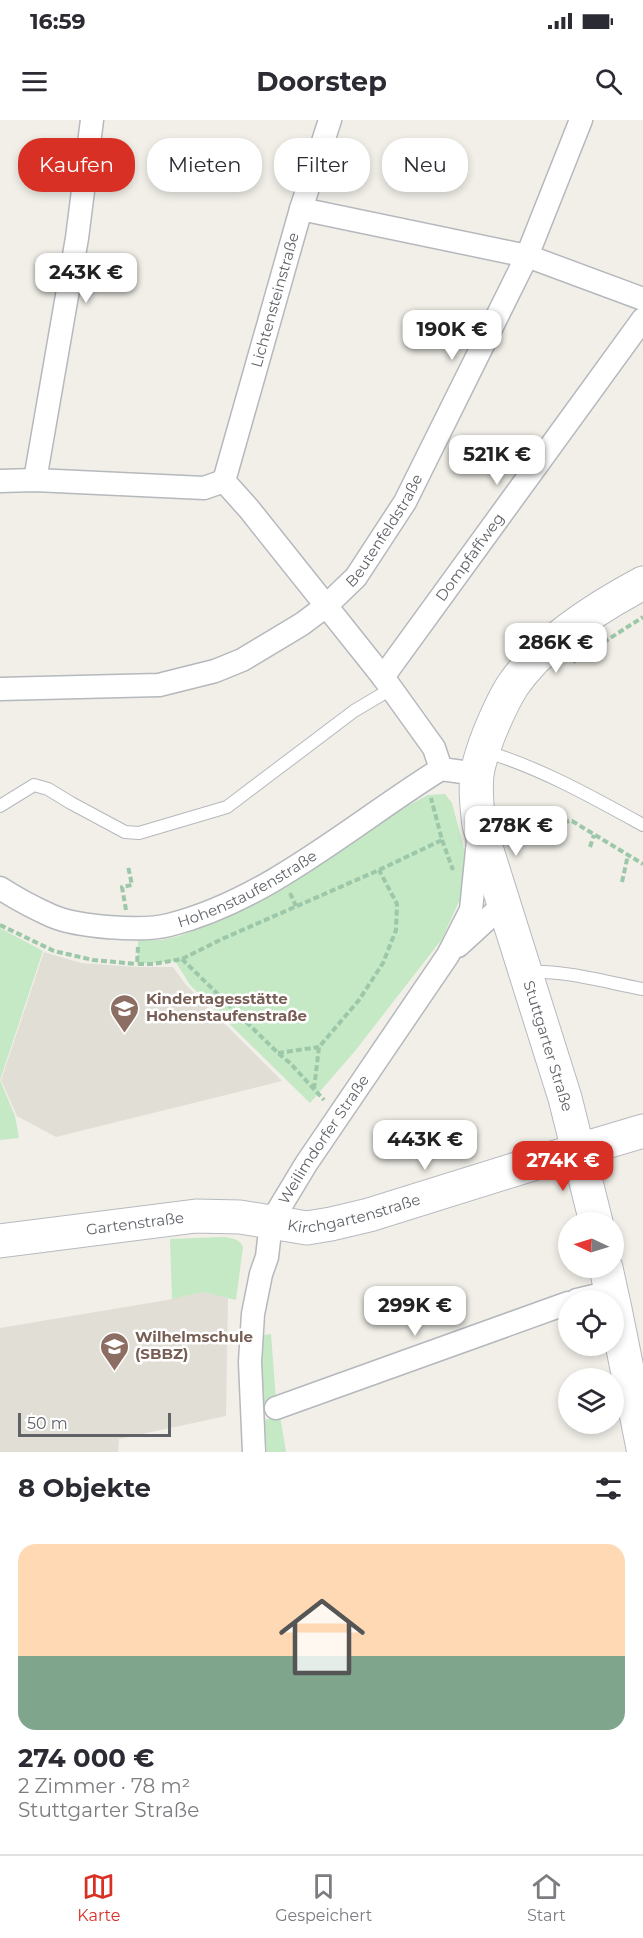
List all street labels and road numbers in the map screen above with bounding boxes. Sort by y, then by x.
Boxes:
street label: Lichtensteinstraße [247,230,303,370]
street label: Beutenfeldstraße [341,471,426,591]
street label: Dompfaffweg [431,509,508,605]
street label: Hohenstaufenstraße [175,846,320,931]
street label: Stuttgarter Straße [520,978,577,1114]
street label: Weilimdorfer Straße [274,1071,373,1208]
street label: Kirchgartenstraße [286,1190,422,1237]
street label: Gartenstraße [85,1208,185,1239]

